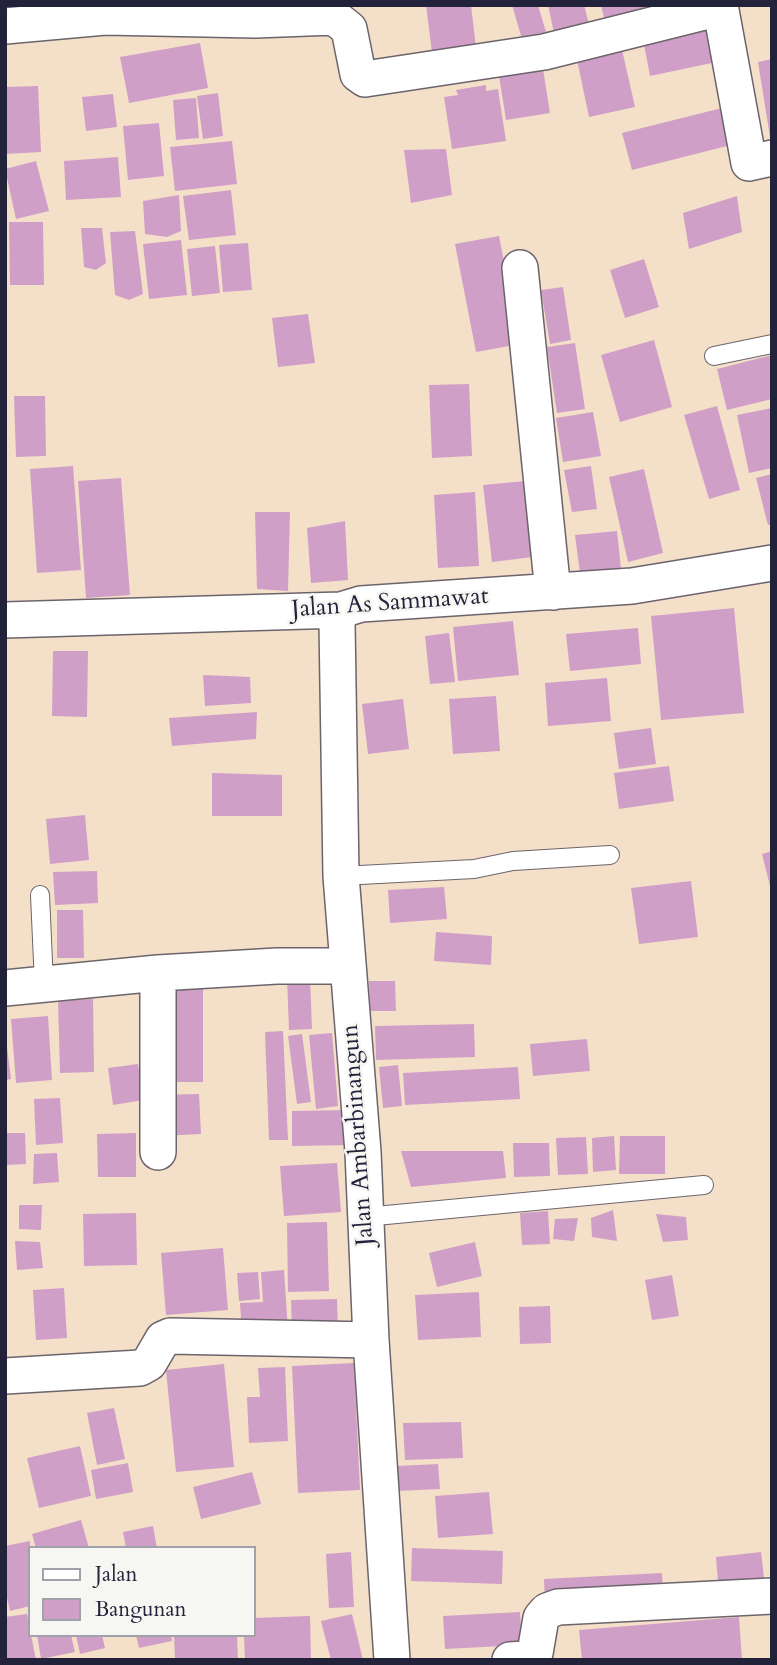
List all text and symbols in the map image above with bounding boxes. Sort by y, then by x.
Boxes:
street label: Jalan As Sammawat [291,583,489,625]
street label: Jalan Ambarbinangun [337,1023,381,1247]
legend [28,1546,256,1637]
text: Jalan [95,1560,138,1589]
text: Bangunan [95,1595,187,1624]

